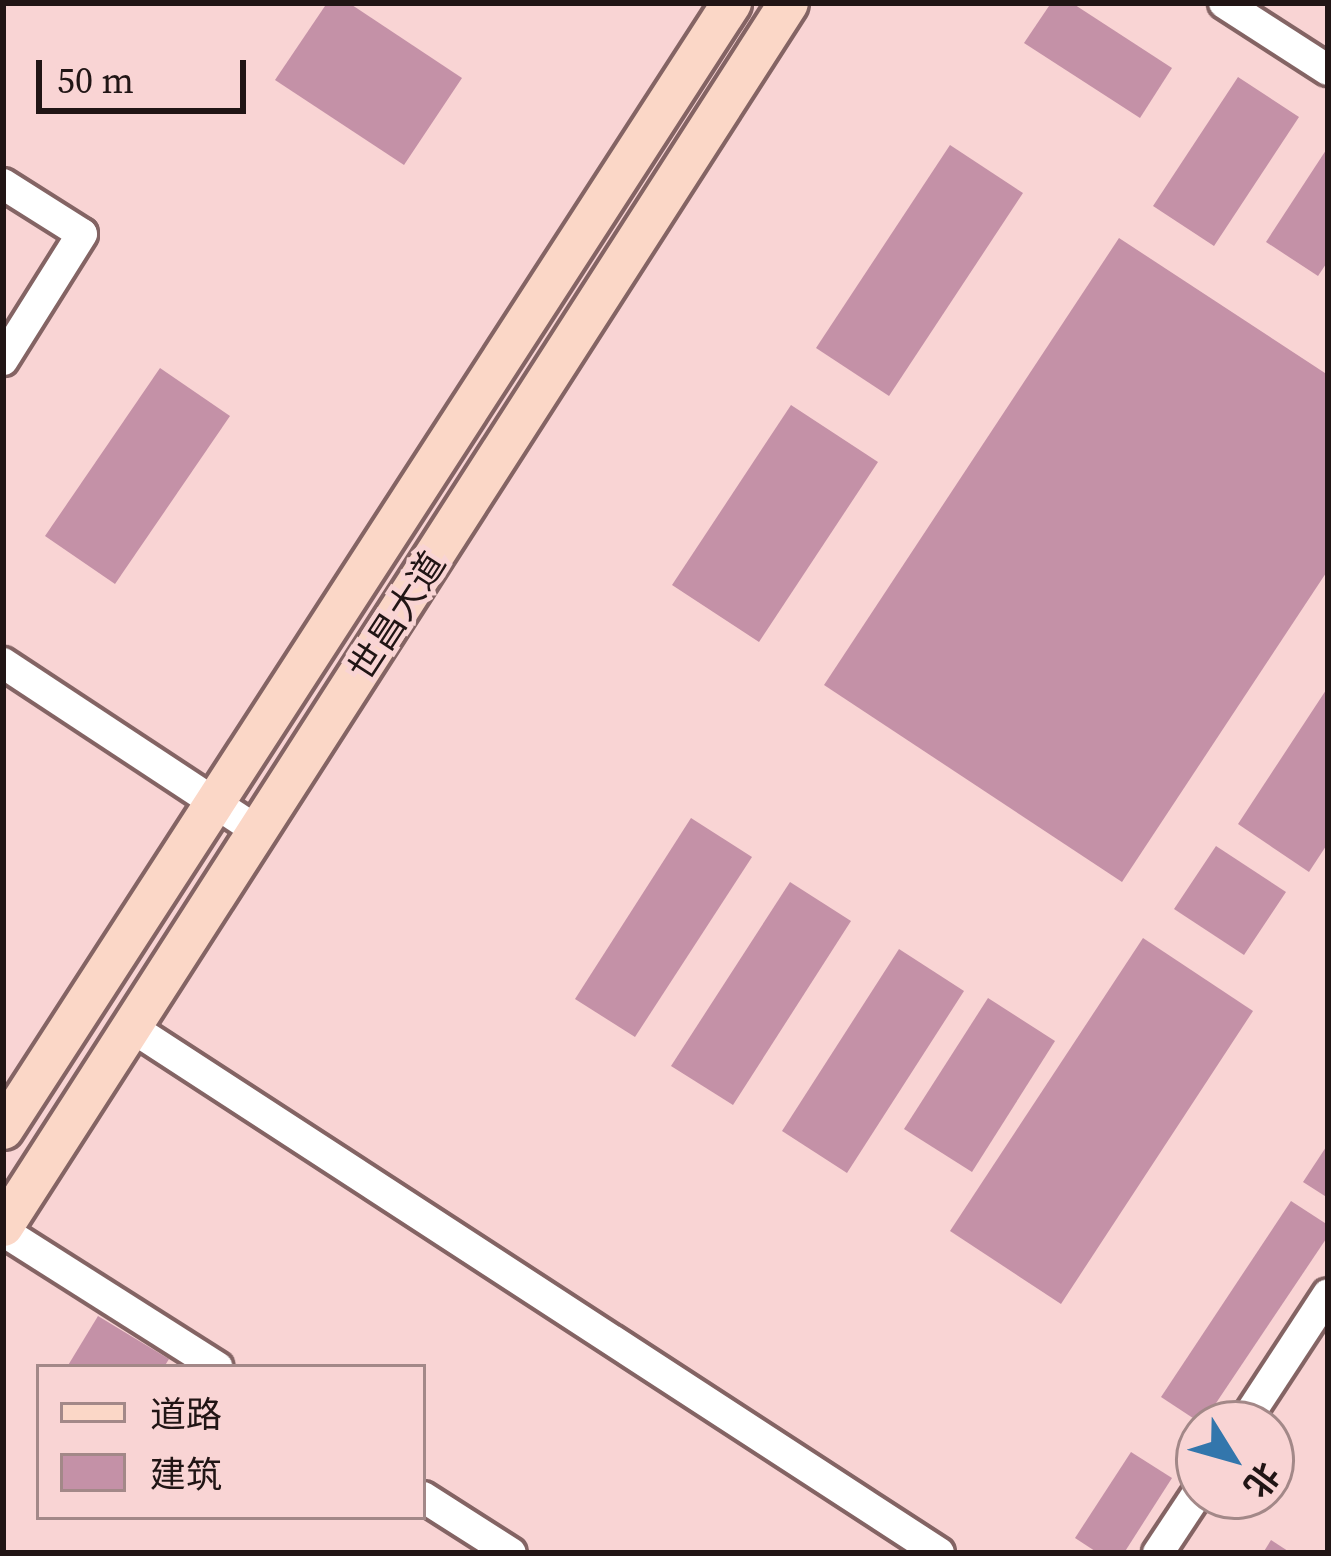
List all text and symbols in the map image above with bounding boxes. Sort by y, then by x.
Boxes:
scale bar [42,36,252,110]
text: 50 m [57,56,134,105]
street label: 世昌大道 [340,544,454,688]
legend [36,1364,426,1520]
text: 道路 [150,1390,222,1439]
north arrow [1175,1400,1295,1520]
text: 建筑 [150,1450,222,1499]
text: 北 [1234,1453,1290,1507]

